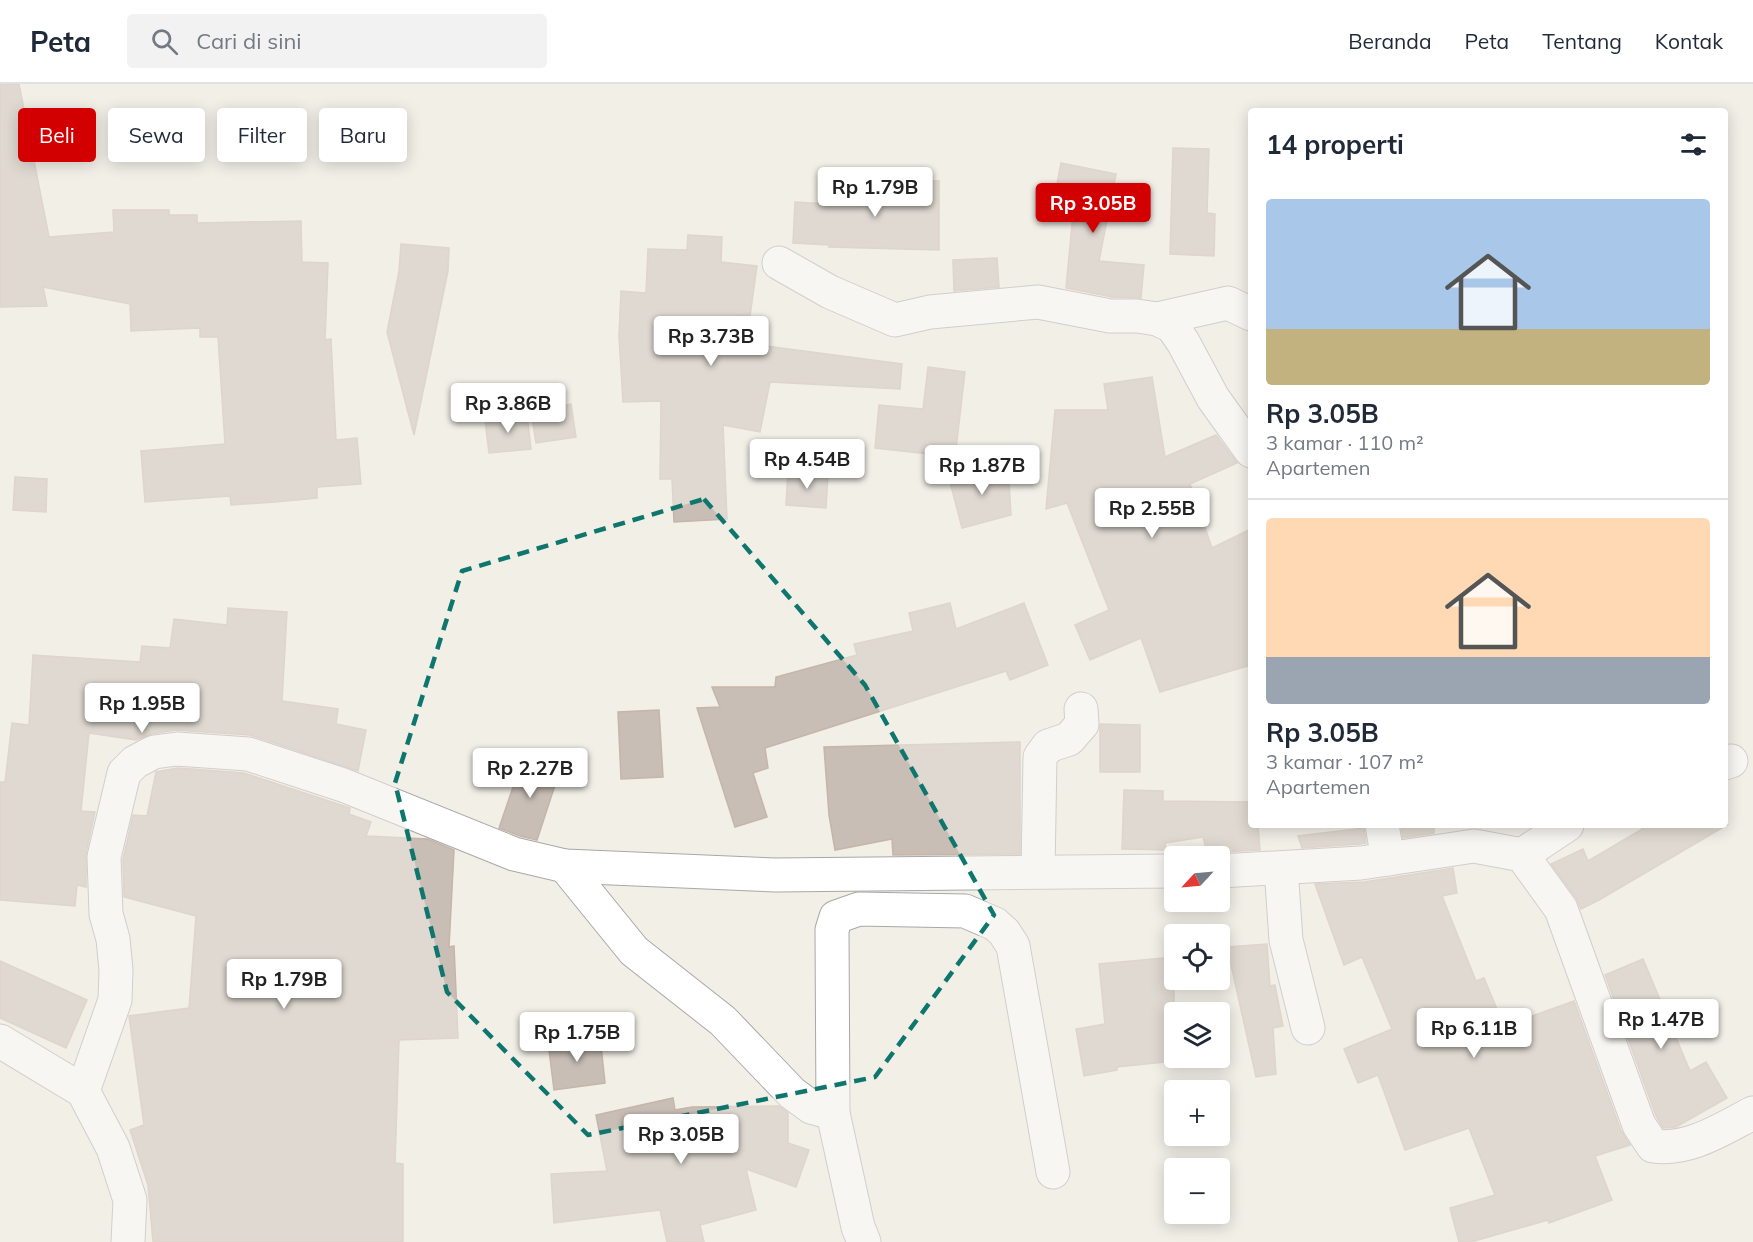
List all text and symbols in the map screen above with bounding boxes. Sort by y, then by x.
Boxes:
search box [127,14,547,68]
text: Peta [30,24,91,59]
icon: search [148,25,181,58]
text: Cari di sini [196,27,302,55]
text: Beranda [1348,28,1432,54]
text: Peta [1465,28,1509,54]
text: Tentang [1542,28,1622,54]
text: Kontak [1655,28,1723,54]
chip: Beli [18,108,96,162]
chip: Sewa [108,108,205,162]
chip: Filter [217,108,307,162]
chip: Baru [319,108,407,162]
text: 14 properti [1266,128,1404,161]
icon: filters [1677,128,1710,161]
pin: Rp 1.79B [813,167,937,218]
text: Rp 1.79B [832,174,918,199]
pin: Rp 3.05B [1031,183,1155,234]
text: Rp 3.05B [1050,190,1136,215]
icon: home [1434,238,1542,346]
pin: Rp 3.73B [649,316,773,367]
text: Rp 3.73B [668,323,754,348]
pin: Rp 3.86B [446,383,570,434]
text: Rp 3.86B [465,390,551,415]
text: Rp 3.05B [1266,397,1379,430]
text: 3 kamar · 110 m² [1266,430,1424,455]
pin: Rp 4.54B [745,439,869,490]
pin: Rp 1.87B [920,445,1044,496]
text: Rp 4.54B [764,446,850,471]
text: Rp 1.87B [939,452,1025,477]
text: Apartemen [1266,455,1370,480]
pin: Rp 2.55B [1090,488,1214,539]
text: Rp 2.55B [1109,495,1195,520]
icon: home [1434,557,1542,665]
pin: Rp 1.95B [80,683,204,734]
text: Rp 1.95B [99,690,185,715]
text: Rp 3.05B [1266,716,1379,749]
pin: Rp 2.27B [468,748,592,799]
text: 3 kamar · 107 m² [1266,749,1424,774]
text: Rp 2.27B [487,755,573,780]
text: Apartemen [1266,774,1370,799]
north arrow [1164,846,1230,912]
map controls [1164,846,1230,1224]
button: locate [1164,924,1230,990]
pin: Rp 1.79B [222,959,346,1010]
text: Rp 1.79B [241,966,327,991]
pin: Rp 1.47B [1599,999,1723,1050]
button: layers [1164,1002,1230,1068]
text: Rp 1.47B [1618,1006,1704,1031]
pin: Rp 6.11B [1412,1008,1536,1059]
pin: Rp 1.75B [515,1012,639,1063]
text: Rp 6.11B [1431,1015,1517,1040]
text: Rp 1.75B [534,1019,620,1044]
button: + [1164,1080,1230,1146]
pin: Rp 3.05B [619,1114,743,1165]
text: Rp 3.05B [638,1121,724,1146]
button: − [1164,1158,1230,1224]

